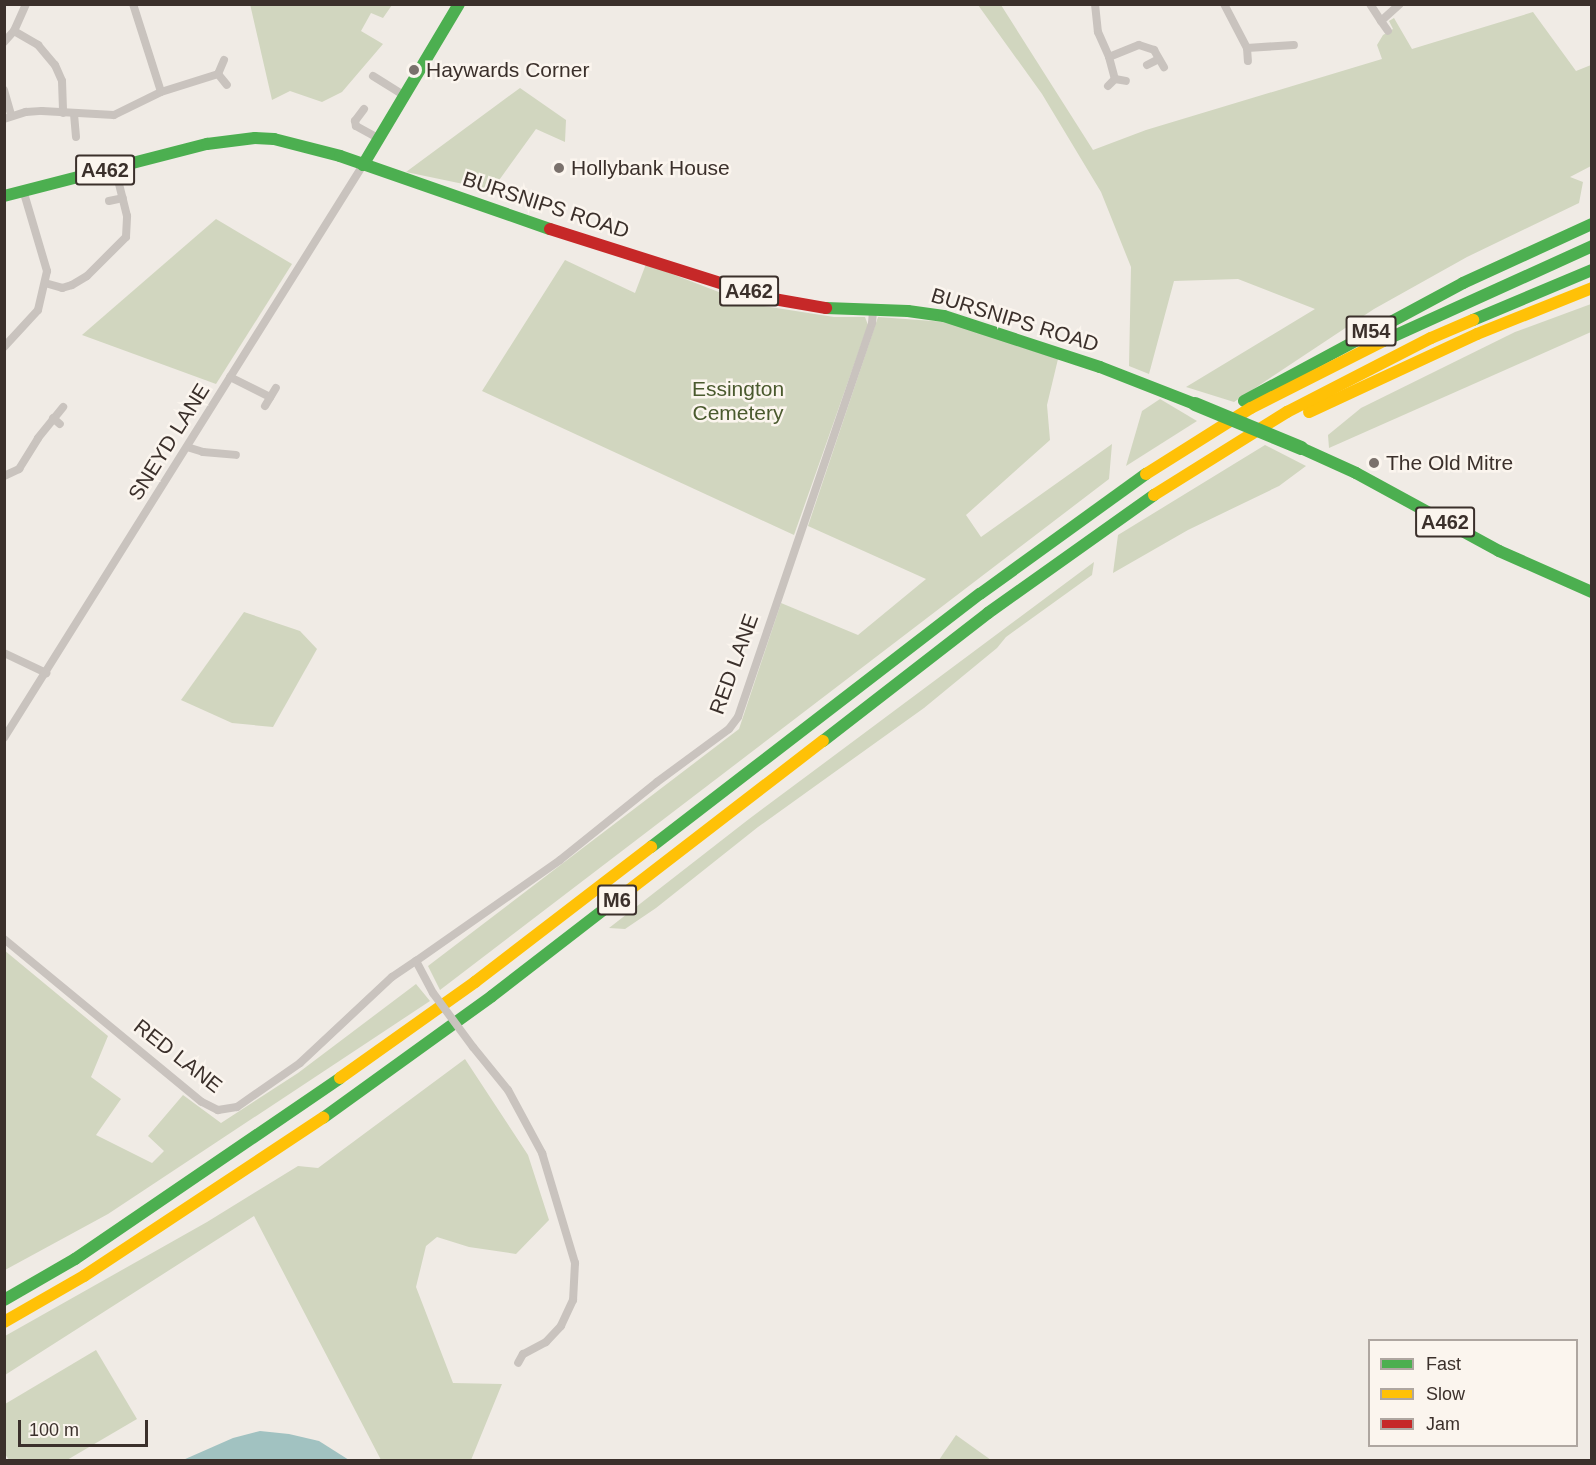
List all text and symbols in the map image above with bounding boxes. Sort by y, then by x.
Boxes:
place label: Haywards Corner [426,57,589,83]
marker: Haywards Corner [407,63,421,77]
road number: A462 [75,153,135,187]
place label: Hollybank House [571,155,730,181]
marker: Hollybank House [552,161,566,175]
street label: BURSNIPS ROAD [459,166,633,244]
road number: A462 [719,274,779,308]
street label: BURSNIPS ROAD [928,283,1102,357]
road number: M54 [1346,314,1396,348]
park label: Essington Cemetery [692,376,784,426]
street label: SNEYD LANE [123,379,215,505]
place label: The Old Mitre [1386,450,1513,476]
marker: The Old Mitre [1367,456,1381,470]
road number: A462 [1415,505,1475,539]
street label: RED LANE [704,610,764,718]
road number: M6 [596,883,638,917]
street label: RED LANE [129,1014,227,1098]
legend [1368,1339,1578,1447]
text: Fast [1426,1354,1461,1374]
text: Slow [1426,1384,1465,1404]
scale bar [21,1408,152,1446]
text: Jam [1426,1414,1460,1434]
text: 100 m [29,1420,79,1440]

